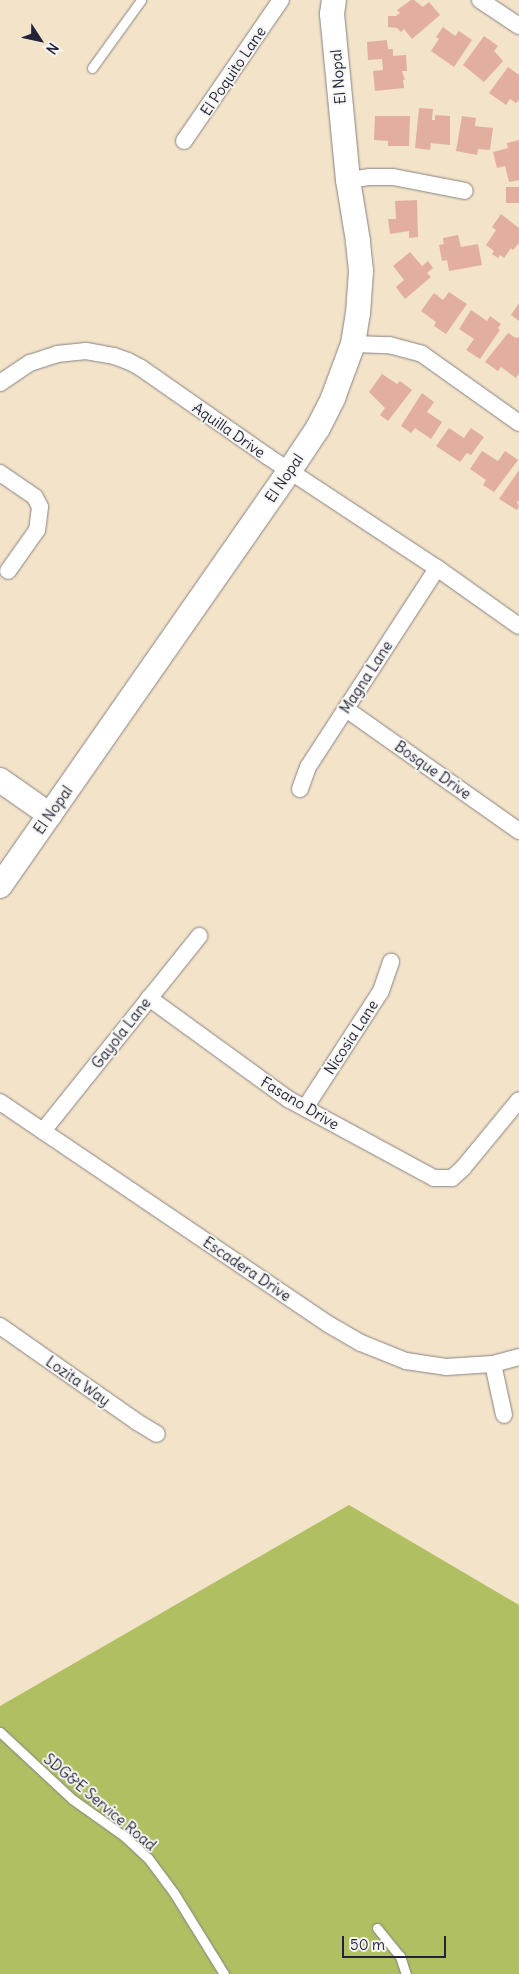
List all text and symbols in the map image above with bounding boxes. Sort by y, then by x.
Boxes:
north arrow [15,15,65,65]
street label: El Poquito Lane [197,23,269,119]
text: N [42,39,62,58]
street label: El Nopal [327,49,349,105]
street label: Aquilla Drive [189,398,269,462]
street label: El Nopal [261,450,307,506]
street label: Magna Lane [336,637,396,717]
street label: Bosque Drive [391,737,475,803]
street label: El Nopal [30,782,76,838]
street label: Gayola Lane [88,994,154,1072]
street label: Nicosia Lane [320,996,382,1078]
street label: Fasano Drive [258,1073,342,1133]
street label: Escadera Drive [200,1233,294,1305]
street label: Lozita Way [42,1352,114,1410]
street label: SDG&E Service Road [40,1750,160,1854]
scale bar [344,1926,448,1958]
text: 50 m [350,1935,385,1954]

